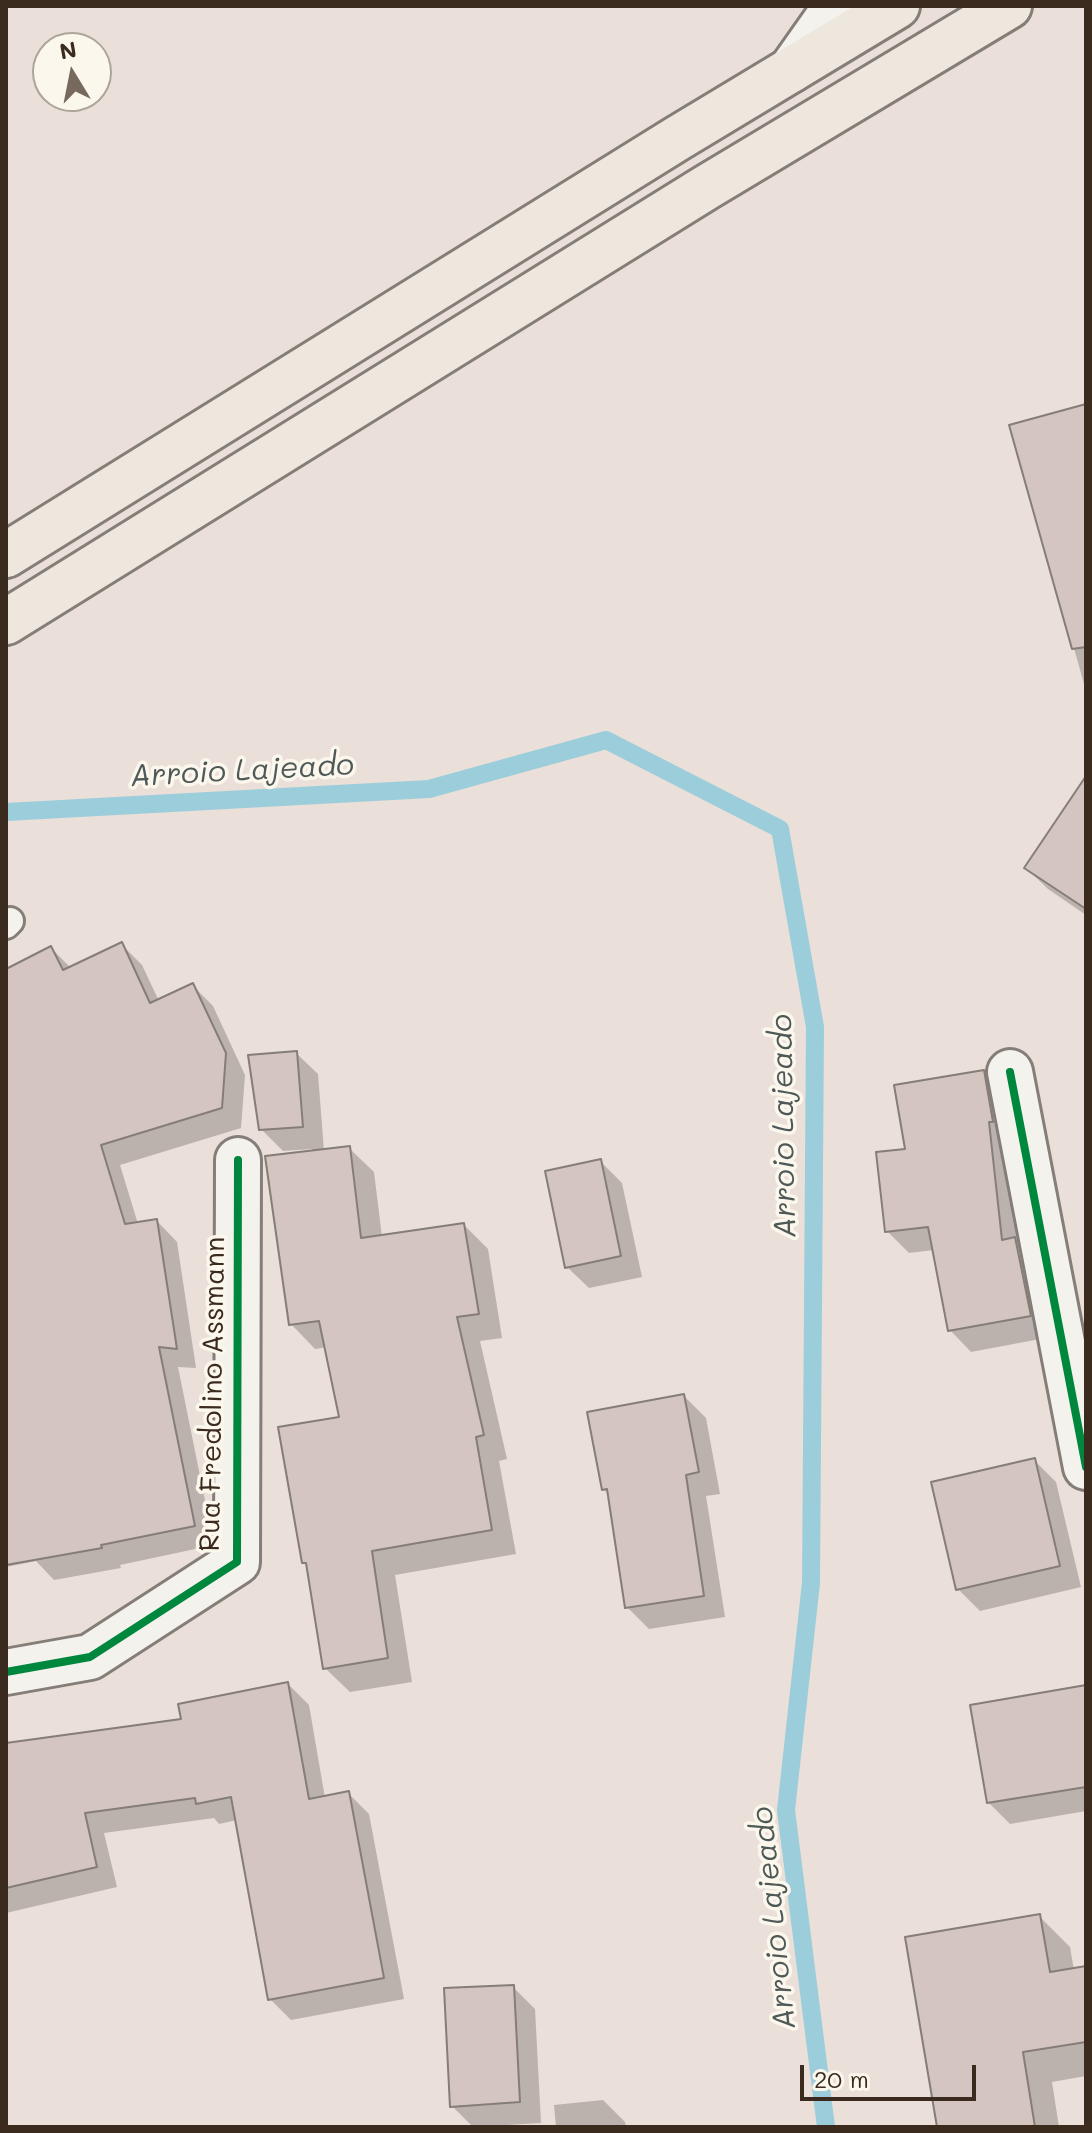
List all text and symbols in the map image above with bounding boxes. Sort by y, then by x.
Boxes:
north arrow [32,32,112,112]
text: N [57,34,79,66]
water label: Arroio Lajeado [129,747,355,795]
water label: Arroio Lajeado [764,1014,804,1238]
street label: Rua Fredolino Assmann [193,1236,233,1552]
water label: Arroio Lajeado [744,1805,804,2031]
scale bar [804,2049,980,2099]
text: 20 m [814,2063,869,2094]

